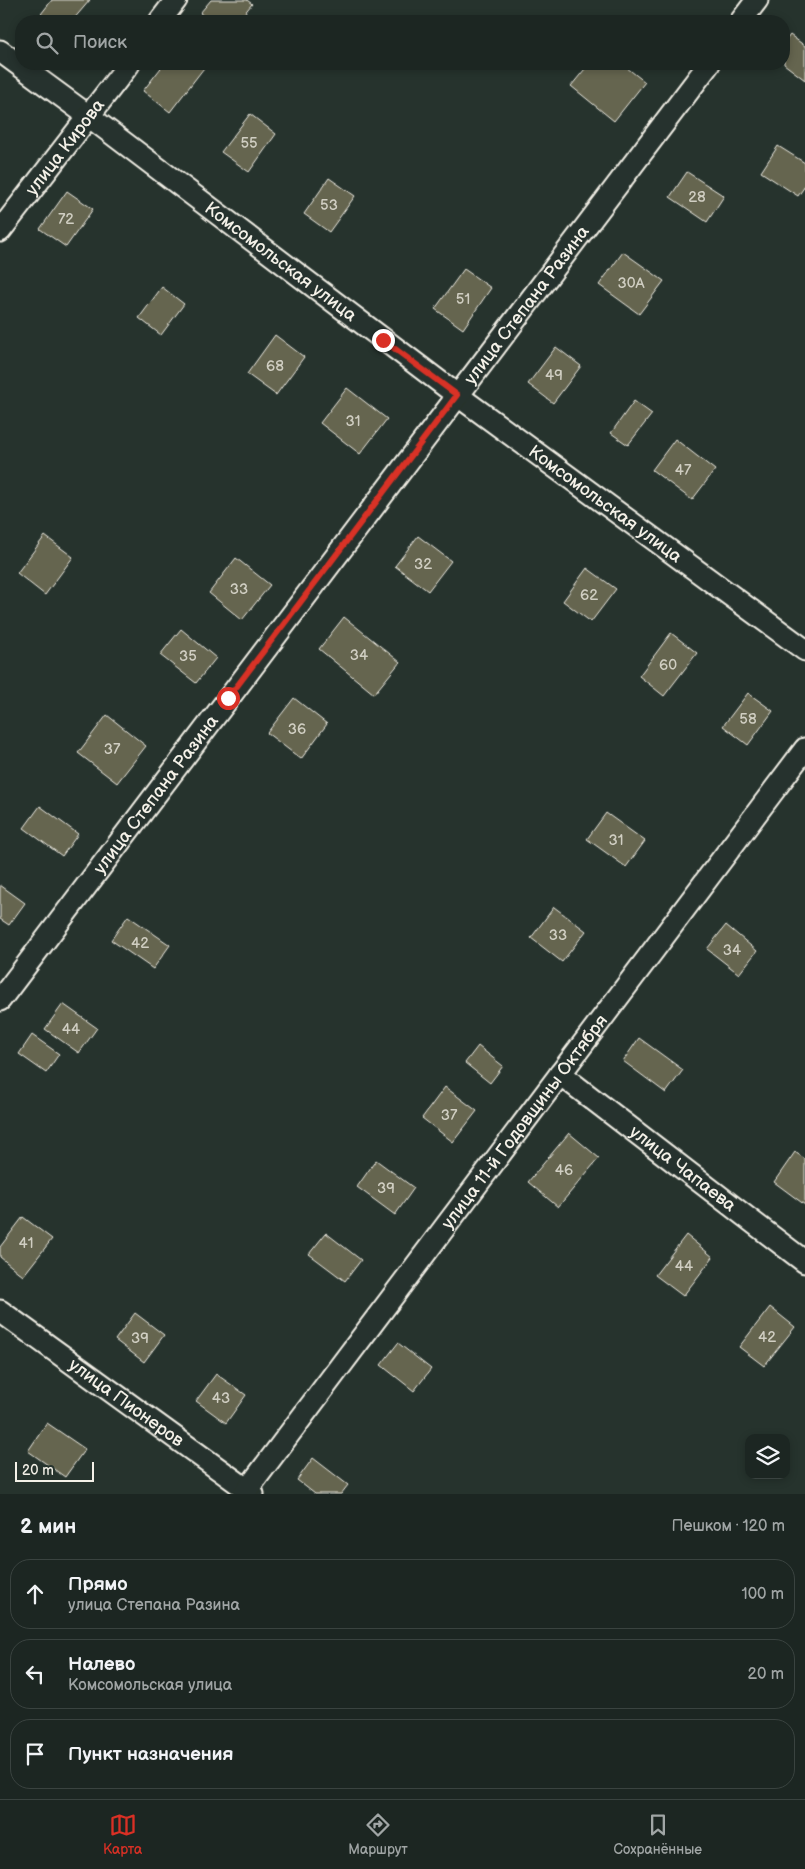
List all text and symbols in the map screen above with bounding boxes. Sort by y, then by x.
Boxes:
search box [15,15,790,70]
icon: search [33,29,61,57]
text: Поиск [73,31,127,54]
street label: улица Кирова [21,95,109,199]
house number: 55 [240,134,258,153]
house number: 28 [688,188,706,207]
house number: 53 [320,196,338,215]
street label: Комсомольская улица [201,197,361,326]
house number: 72 [58,210,74,229]
street label: улица Степана Разина [460,221,594,388]
house number: 30А [617,274,645,293]
house number: 51 [456,290,470,309]
route end [372,329,395,352]
house number: 68 [266,357,284,376]
house number: 49 [545,366,563,385]
house number: 31 [345,412,361,431]
street label: Комсомольская улица [525,441,686,567]
house number: 47 [675,461,692,480]
house number: 32 [414,555,432,574]
house number: 33 [230,580,248,599]
house number: 62 [580,586,598,605]
house number: 34 [350,646,368,665]
house number: 35 [179,647,197,666]
house number: 60 [659,656,677,675]
route start [217,687,240,710]
house number: 58 [739,710,757,729]
street label: улица Степана Разина [89,711,223,878]
house number: 36 [288,720,306,739]
house number: 37 [104,740,121,759]
house number: 31 [608,831,624,850]
house number: 33 [549,926,567,945]
house number: 42 [131,934,149,953]
house number: 34 [723,941,741,960]
street label: улица 11-й Годовщины Октября [437,1010,612,1233]
house number: 44 [62,1020,80,1039]
house number: 37 [441,1106,458,1125]
street label: улица Чапаева [626,1121,741,1216]
house number: 46 [555,1161,573,1180]
house number: 39 [377,1179,395,1198]
house number: 41 [19,1234,33,1253]
house number: 44 [675,1257,693,1276]
house number: 42 [758,1328,776,1347]
house number: 39 [131,1329,149,1348]
street label: улица Пионеров [65,1354,188,1451]
house number: 43 [212,1389,230,1408]
map controls [745,1434,790,1479]
button: layers [745,1434,790,1479]
scale bar [15,1459,94,1482]
text: 20 m [22,1462,54,1479]
text: 2 мин [20,1514,76,1539]
text: Пешком · 120 m [672,1517,785,1536]
text: Прямо [68,1573,128,1596]
icon: ahead [21,1580,49,1608]
text: 100 m [741,1585,784,1604]
text: улица Степана Разина [68,1596,240,1615]
text: Налево [68,1653,135,1676]
icon: left [21,1660,49,1688]
text: 20 m [748,1665,784,1684]
text: Комсомольская улица [68,1676,232,1695]
icon: arrive [21,1740,49,1768]
text: Пункт назначения [68,1743,233,1766]
tab: Карта [103,1811,142,1858]
tab: Маршрут [348,1811,408,1858]
tab: Сохранённые [614,1811,702,1858]

